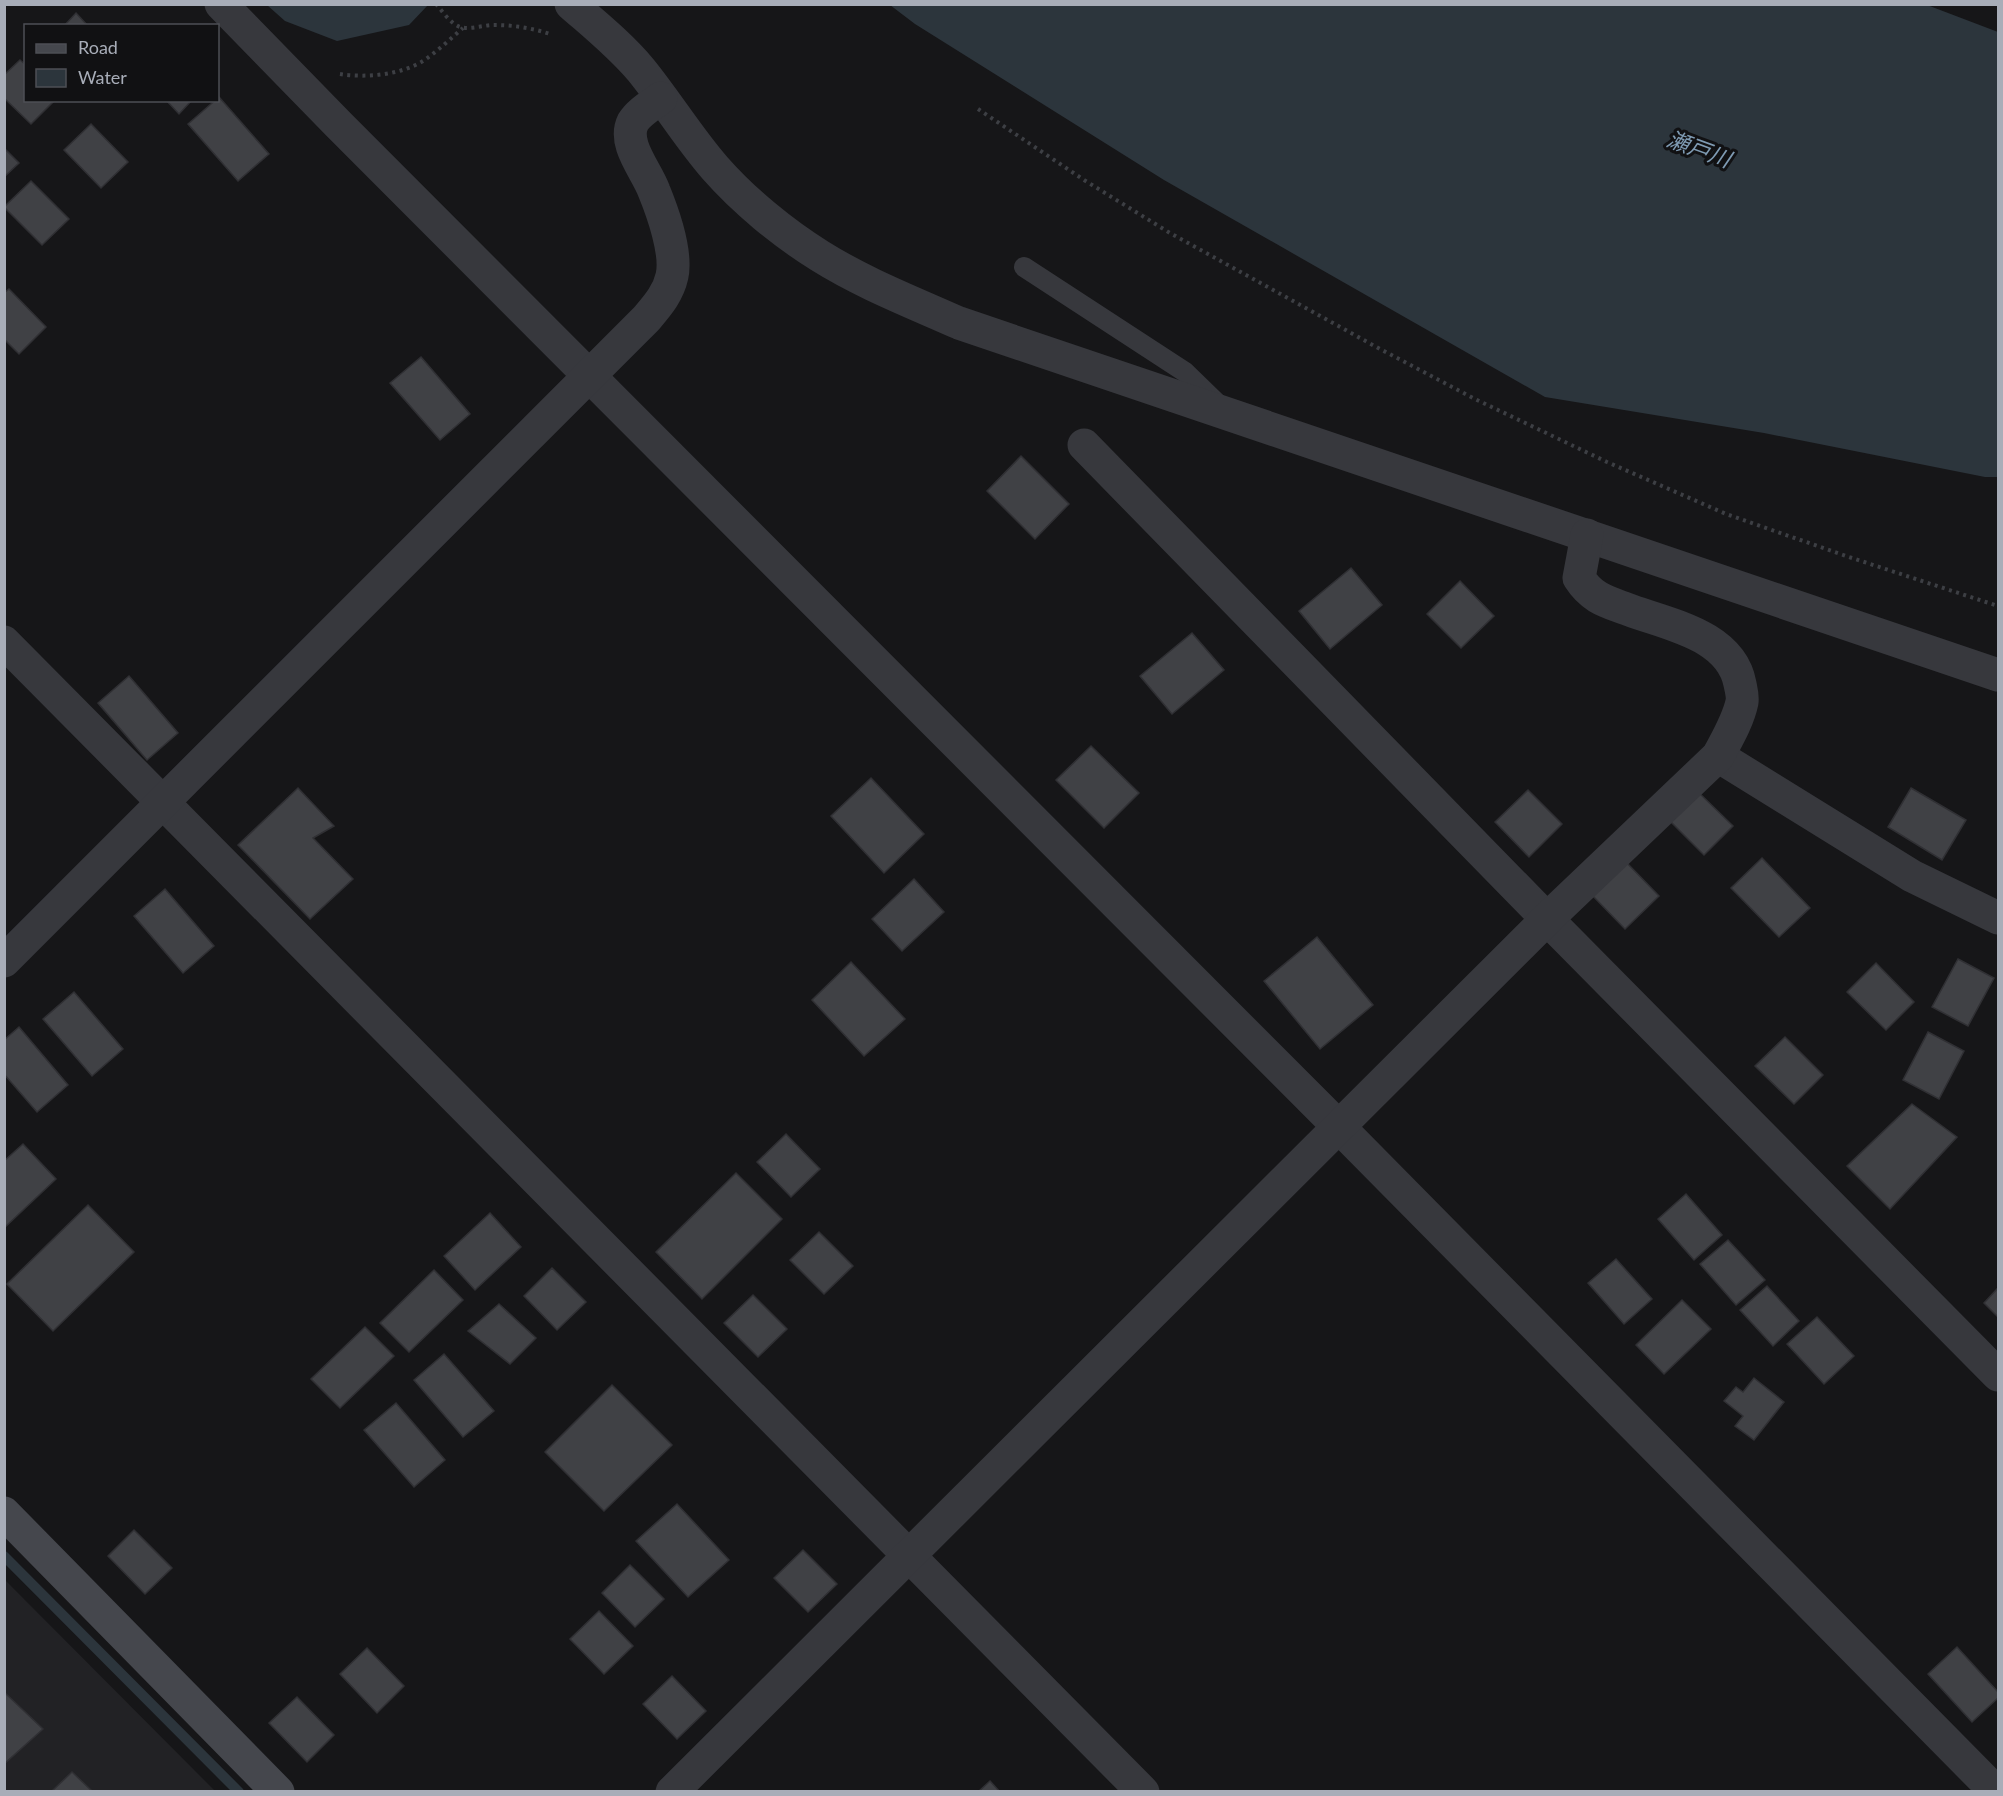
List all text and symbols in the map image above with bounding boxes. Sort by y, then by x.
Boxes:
legend [24,24,219,102]
text: Road [78,36,118,58]
text: Water [78,66,127,88]
water label: 瀬戸川 [1664,125,1737,173]

